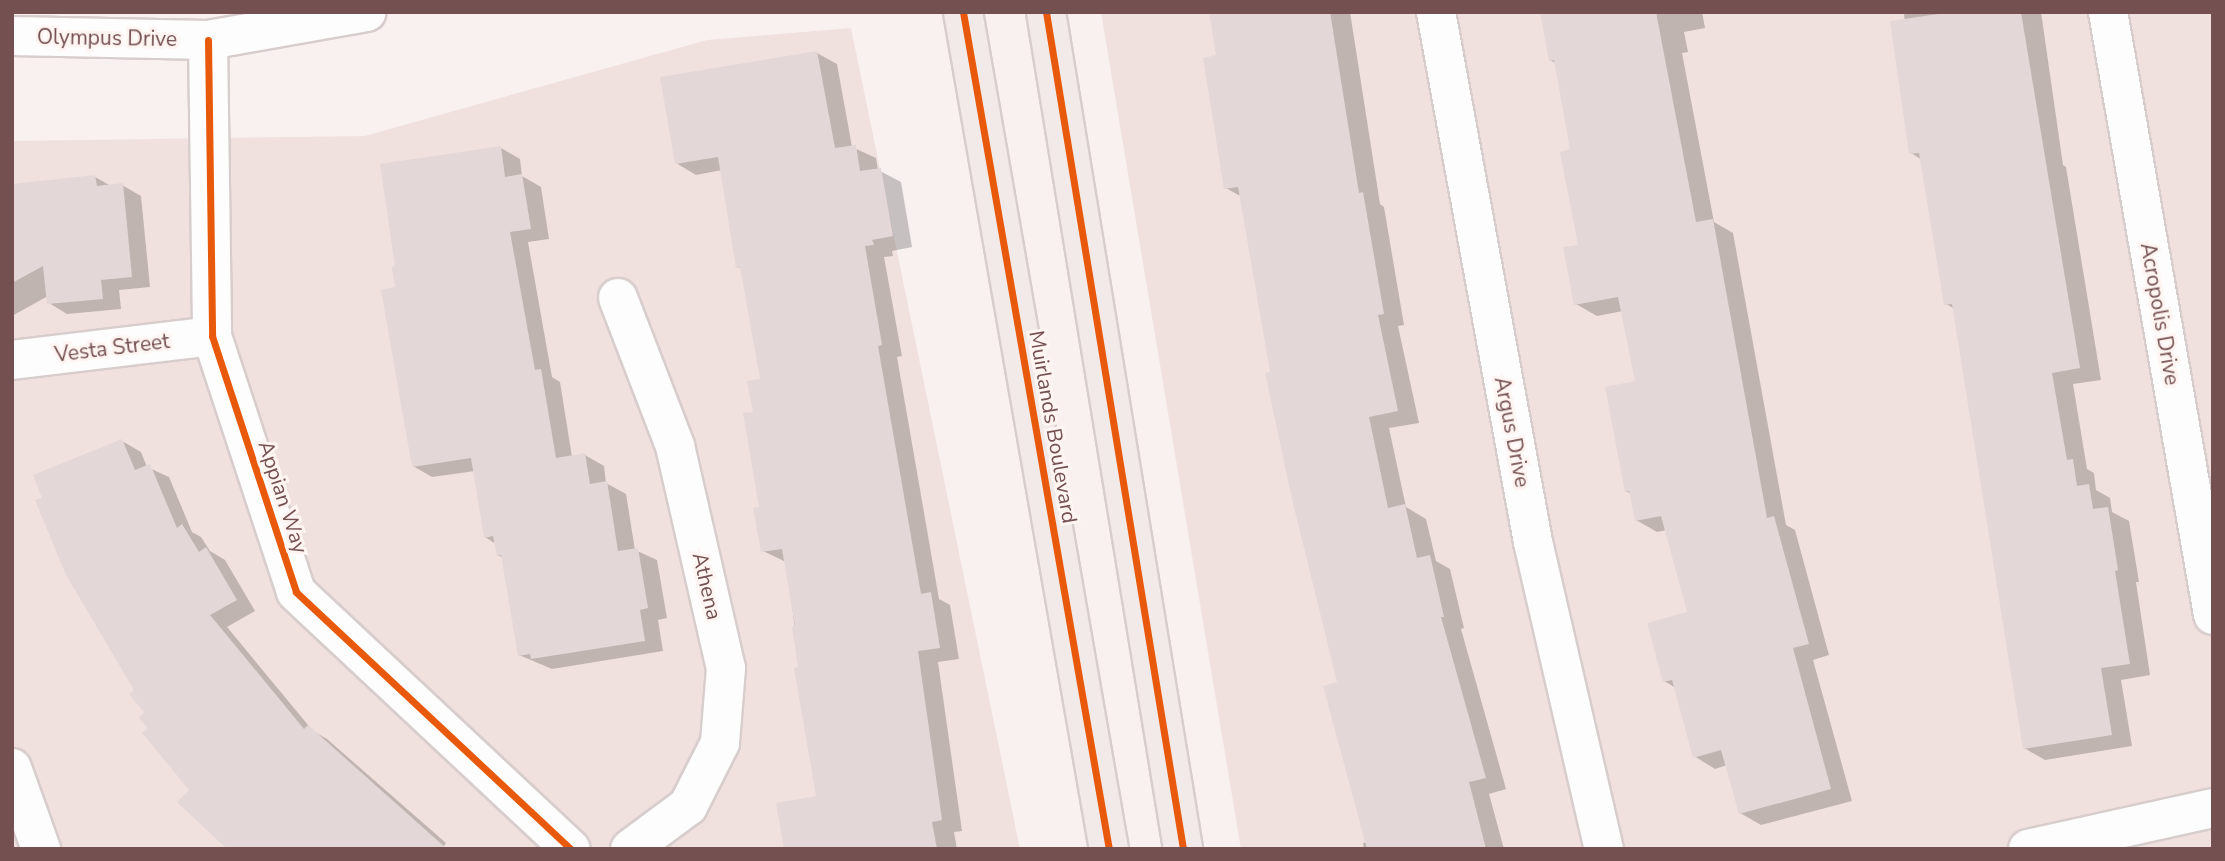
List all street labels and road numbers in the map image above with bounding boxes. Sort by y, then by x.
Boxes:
street label: Olympus Drive [37,24,177,52]
street label: Acropolis Drive [2135,241,2185,387]
street label: Vesta Street [53,328,171,368]
street label: Muirlands Boulevard [1024,329,1082,525]
street label: Argus Drive [1489,375,1535,489]
street label: Appian Way [253,438,313,556]
street label: Athena [687,550,727,622]

